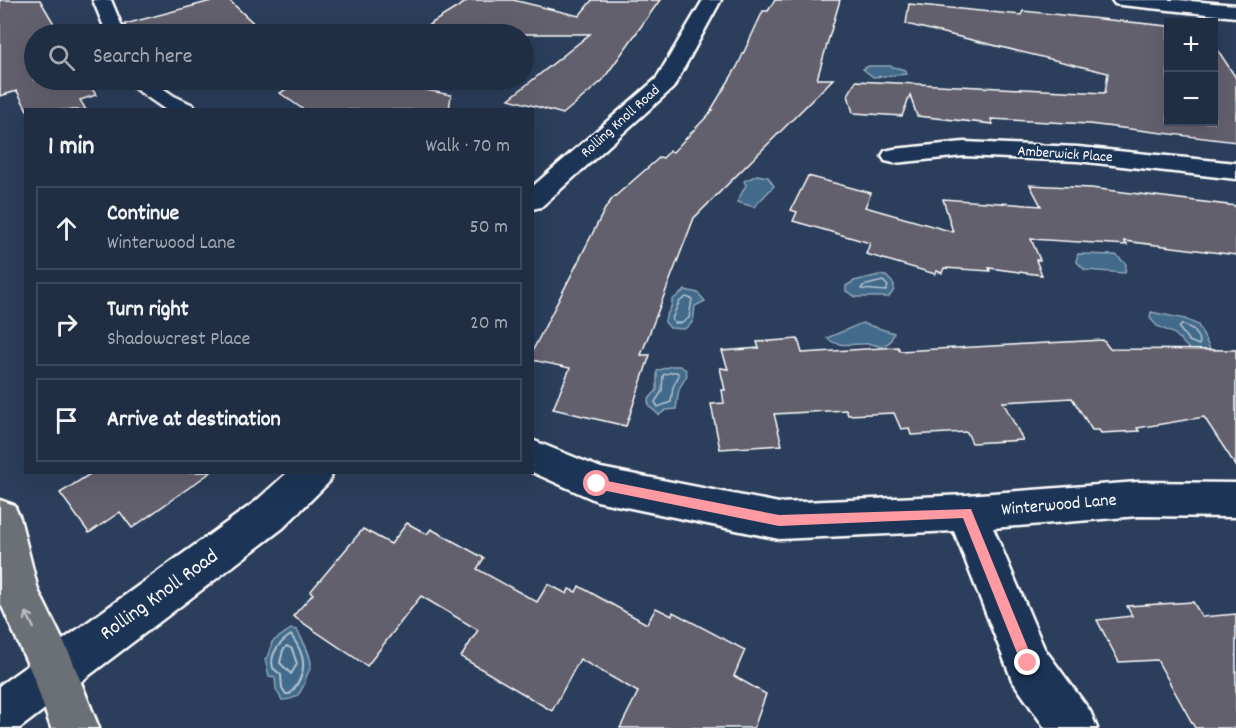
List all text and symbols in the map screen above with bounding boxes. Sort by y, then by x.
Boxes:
map controls [1164,18,1218,126]
button: + [1164,18,1218,72]
search box [24,24,534,90]
icon: search [45,41,78,74]
text: Search here [93,42,192,73]
button: − [1164,72,1218,126]
street label: Rolling Knoll Road [576,80,666,164]
text: 1 min [48,129,94,166]
text: Walk · 70 m [426,133,510,161]
street label: Amberwick Place [1017,141,1114,169]
text: Continue [107,199,179,230]
icon: ahead [50,212,83,245]
text: 50 m [470,214,508,242]
text: Winterwood Lane [107,230,235,258]
text: Turn right [107,295,189,326]
icon: right [50,308,83,341]
text: 20 m [470,310,508,338]
text: Shadowcrest Place [107,326,250,354]
icon: arrive [50,404,83,437]
text: Arrive at destination [107,405,281,436]
route start [583,470,609,496]
street label: Winterwood Lane [1000,489,1118,523]
street label: Rolling Knoll Road [95,543,225,649]
one-way arrow [24,611,36,629]
route end [1014,649,1040,675]

